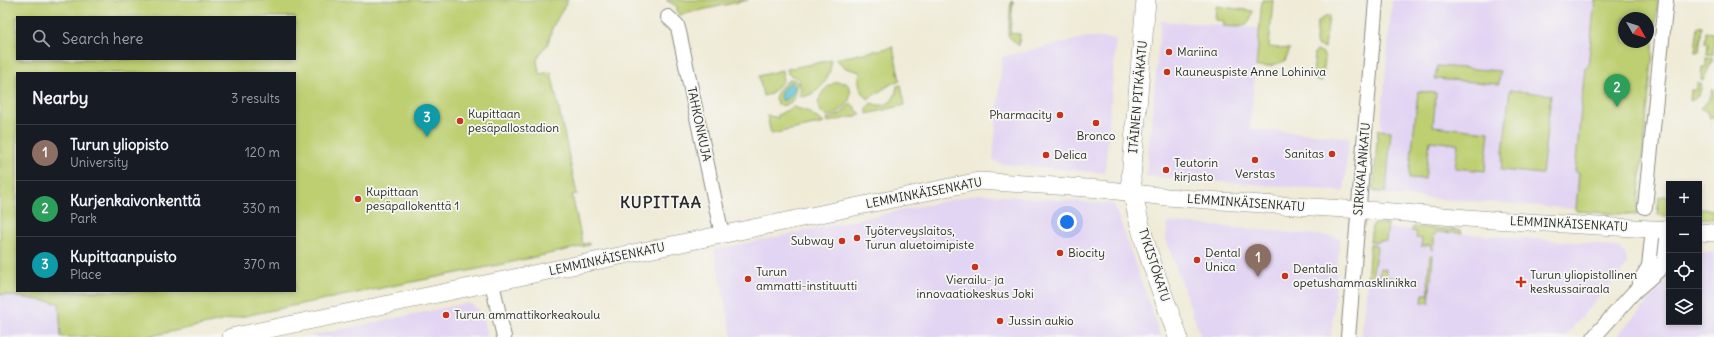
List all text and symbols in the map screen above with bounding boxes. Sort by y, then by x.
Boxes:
north arrow [1618,12,1654,48]
search box [16,16,296,60]
icon: search [30,27,52,49]
text: Search here [62,29,143,48]
street label: ITÄINEN PITKÄKATU [1125,40,1150,154]
place label: Mariina [1177,44,1218,59]
marker: Mariina [1164,47,1174,57]
place label: Kauneuspiste Anne Lohiniva [1175,64,1326,79]
marker: Kauneuspiste Anne Lohiniva [1162,67,1172,77]
pin: 2 [1604,74,1630,107]
street label: TAHKONKUJA [684,85,715,163]
text: Nearby [32,87,88,109]
text: 3 results [231,90,280,107]
pin: 3 [414,104,440,137]
place label: Kupittaan pesäpallostadion [468,106,559,135]
place label: Pharmacity [989,107,1052,122]
marker: Pharmacity [1055,110,1065,120]
marker: Kupittaan pesäpallostadion [455,116,465,126]
marker: Bronco [1091,118,1101,128]
street label: SIRKKALANKATU [1350,122,1373,216]
place label: Bronco [1076,128,1116,143]
text: Turun yliopisto [70,135,169,154]
text: 1 [42,144,48,161]
text: 120 m [245,144,280,161]
place label: Sanitas [1284,146,1324,161]
place label: Delica [1054,147,1087,162]
marker: Sanitas [1327,149,1337,159]
marker: Delica [1041,150,1051,160]
text: University [70,154,128,171]
place label: Teutorin kirjasto [1174,155,1218,184]
marker: Verstas [1250,155,1260,165]
marker: Teutorin kirjasto [1161,165,1171,175]
place label: Verstas [1235,166,1275,181]
street label: LEMMINKÄISENKATU [865,174,983,211]
map controls [1666,181,1702,325]
button: + [1666,181,1702,217]
place label: Kupittaan pesäpallokenttä 1 [366,184,459,213]
text: Kurjenkaivonkenttä [70,191,201,210]
street label: LEMMINKÄISENKATU [1187,191,1305,214]
district label: KUPITTAA [620,192,702,212]
marker: Kupittaan pesäpallokenttä 1 [353,194,363,204]
text: 2 [41,200,49,217]
text: 330 m [242,200,280,217]
text: Park [70,210,97,227]
your location [1057,212,1077,232]
street label: LEMMINKÄISENKATU [1510,213,1628,234]
button: − [1666,217,1702,253]
place label: Työterveyslaitos, Turun aluetoimipiste [865,223,974,252]
street label: TYKISTÖKATU [1136,226,1173,304]
place label: Subway [791,233,834,248]
marker: Työterveyslaitos, Turun aluetoimipiste [852,233,862,243]
marker: Subway [837,236,847,246]
street label: LEMMINKÄISENKATU [548,239,666,278]
pin: 1 [1245,244,1271,277]
place label: Biocity [1068,245,1105,260]
place label: Dental Unica [1205,245,1240,274]
text: Kupittaanpuisto [70,247,177,266]
marker: Biocity [1055,248,1065,258]
button: locate [1666,253,1702,289]
marker: Dental Unica [1192,255,1202,265]
text: 3 [41,256,49,273]
text: 370 m [243,256,280,273]
place label: Dentalia opetushammasklinikka [1293,261,1417,290]
marker: Vierailu- ja innovaatiokeskus Joki [970,262,980,272]
place label: Turun ammatti-instituutti [756,264,857,293]
text: Place [70,266,101,283]
place label: Turun yliopistollinen keskussairaala [1530,267,1637,296]
marker: Dentalia opetushammasklinikka [1280,271,1290,281]
place label: Vierailu- ja innovaatiokeskus Joki [916,272,1034,301]
marker: Turun ammatti-instituutti [743,274,753,284]
marker: Turun yliopistollinen keskussairaala [1515,276,1527,288]
button: layers [1666,289,1702,325]
place label: Turun ammattikorkeakoulu [454,307,600,322]
marker: Turun ammattikorkeakoulu [441,310,451,320]
place label: Jussin aukio [1008,313,1074,328]
marker: Jussin aukio [995,316,1005,326]

